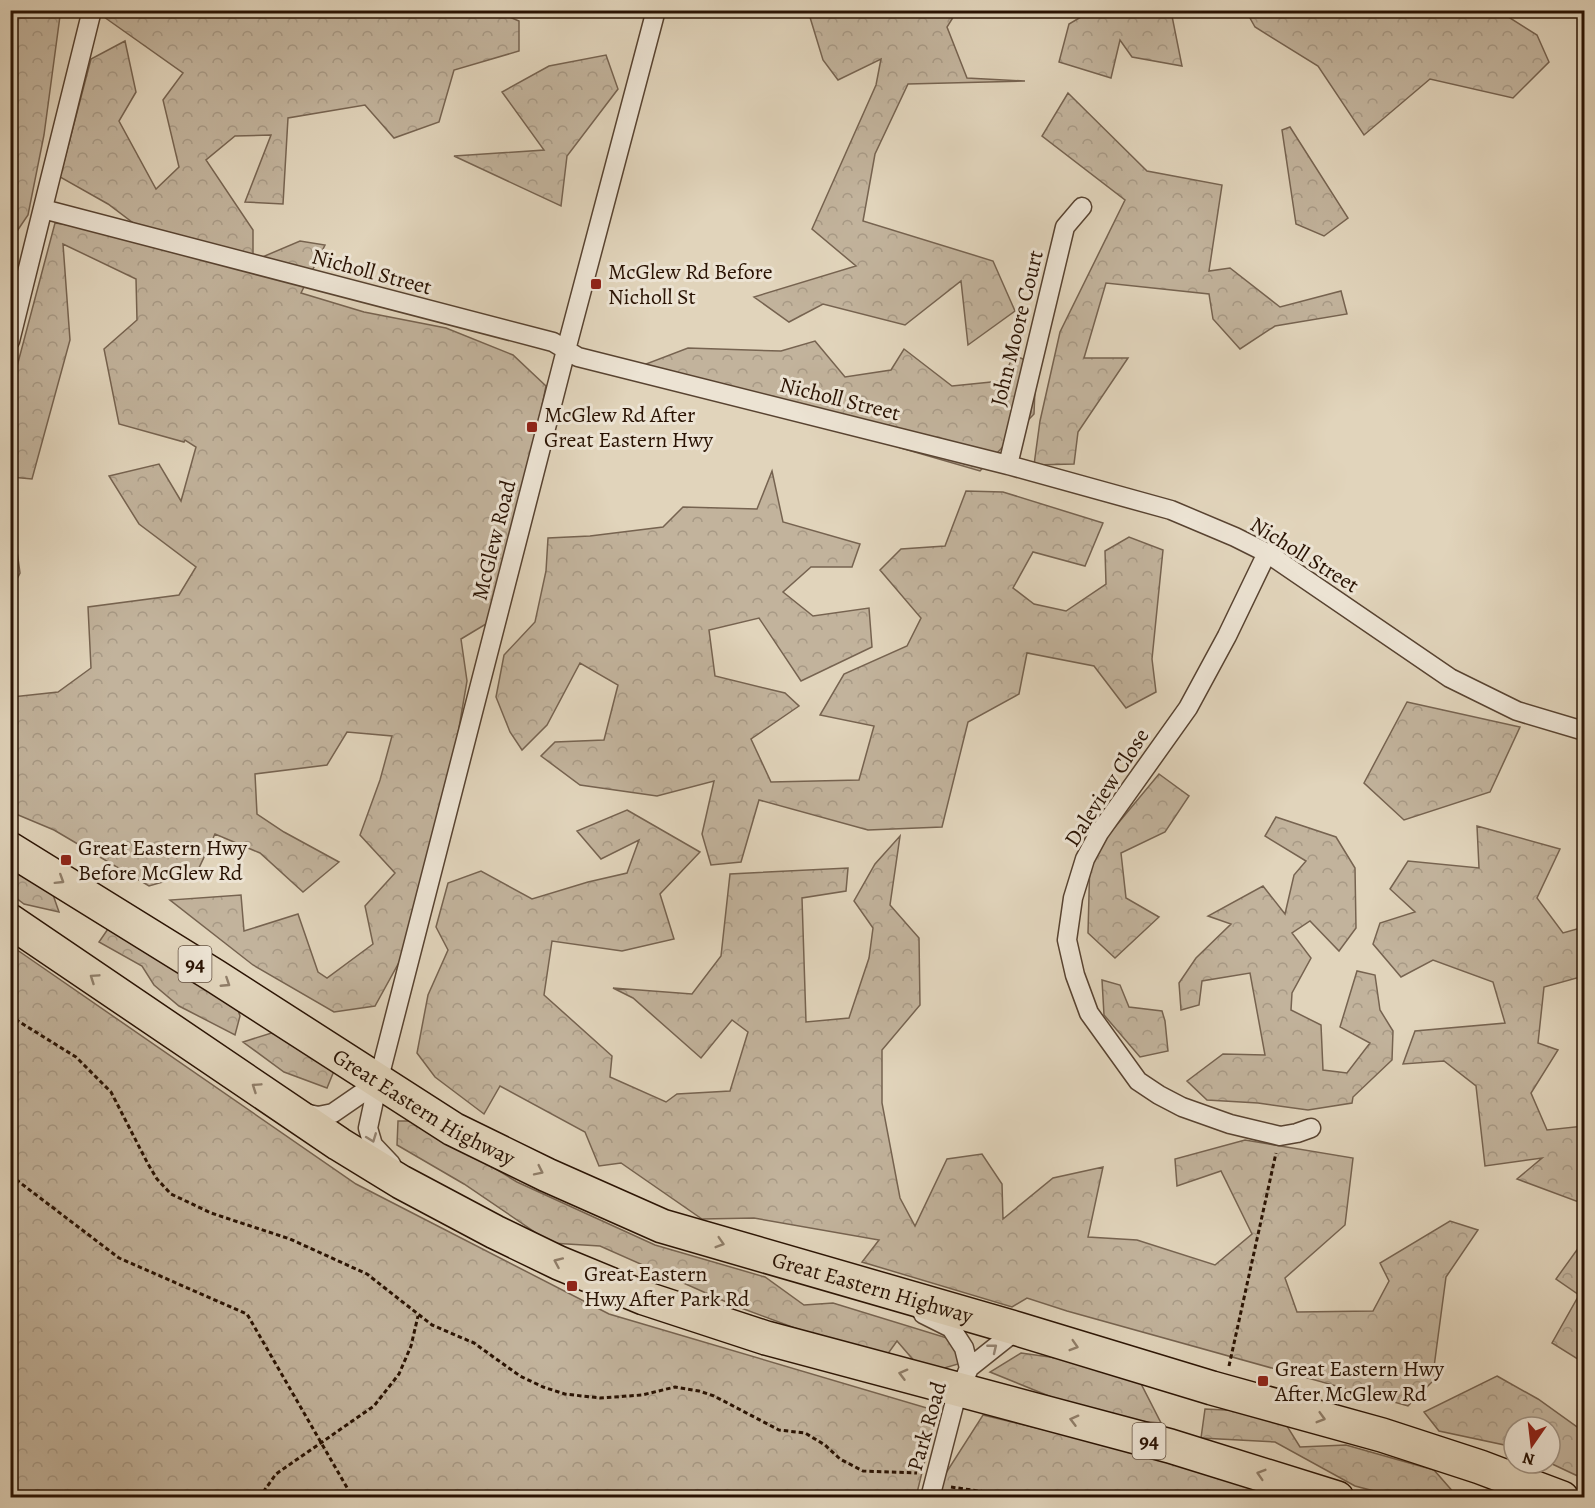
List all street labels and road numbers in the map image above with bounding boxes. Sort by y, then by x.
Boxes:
street label: Nicholl Street [308,242,435,302]
street label: John Moore Court [983,247,1051,409]
street label: Nicholl Street [776,370,903,428]
street label: McGlew Road [465,477,523,603]
street label: Nicholl Street [1244,510,1365,600]
street label: Daleview Close [1057,723,1156,853]
road number: 94 [178,946,212,982]
street label: Great Eastern Highway [327,1042,520,1173]
street label: Great Eastern Highway [769,1245,977,1331]
street label: Park Road [900,1378,954,1474]
road number: 94 [1132,1423,1166,1459]

